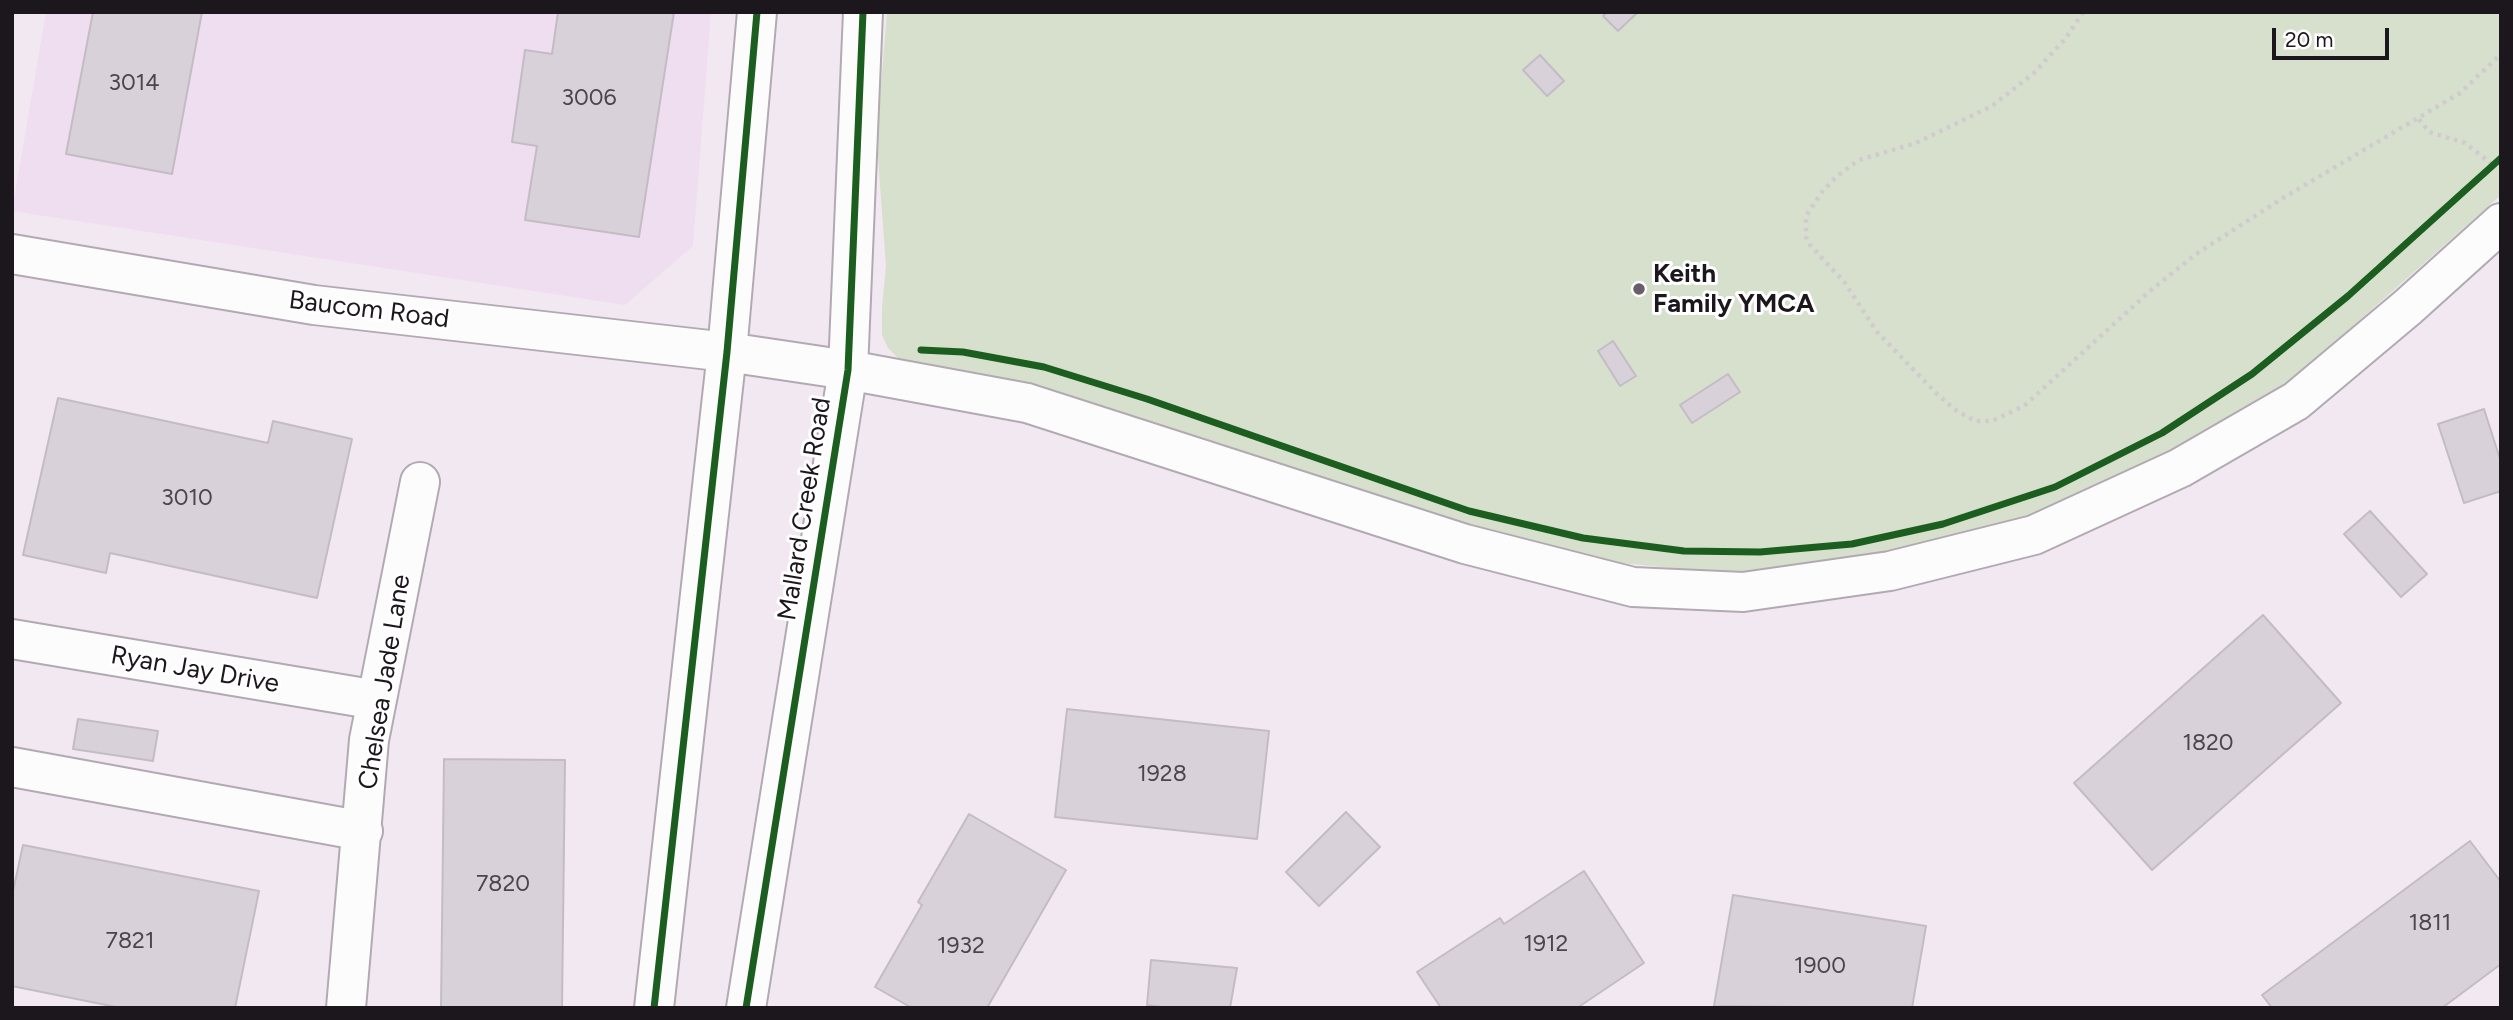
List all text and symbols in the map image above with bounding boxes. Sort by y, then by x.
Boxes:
scale bar [2275,14,2392,58]
text: 20 m [2285,27,2333,52]
house number: 3014 [108,69,160,97]
house number: 3006 [561,84,617,112]
place label: Keith Family YMCA [1653,258,1815,320]
marker: Keith Family YMCA [1631,281,1647,297]
street label: Baucom Road [287,285,451,335]
street label: Mallard Creek Road [772,395,838,623]
house number: 3010 [161,484,213,512]
street label: Chelsea Jade Lane [353,572,417,792]
street label: Ryan Jay Drive [108,640,282,700]
house number: 1820 [2182,729,2234,757]
house number: 1928 [1137,760,1187,788]
house number: 7820 [476,870,530,898]
house number: 1811 [2409,909,2451,937]
house number: 7821 [106,927,154,955]
house number: 1912 [1524,930,1568,958]
house number: 1932 [937,932,985,960]
house number: 1900 [1794,952,1846,980]

